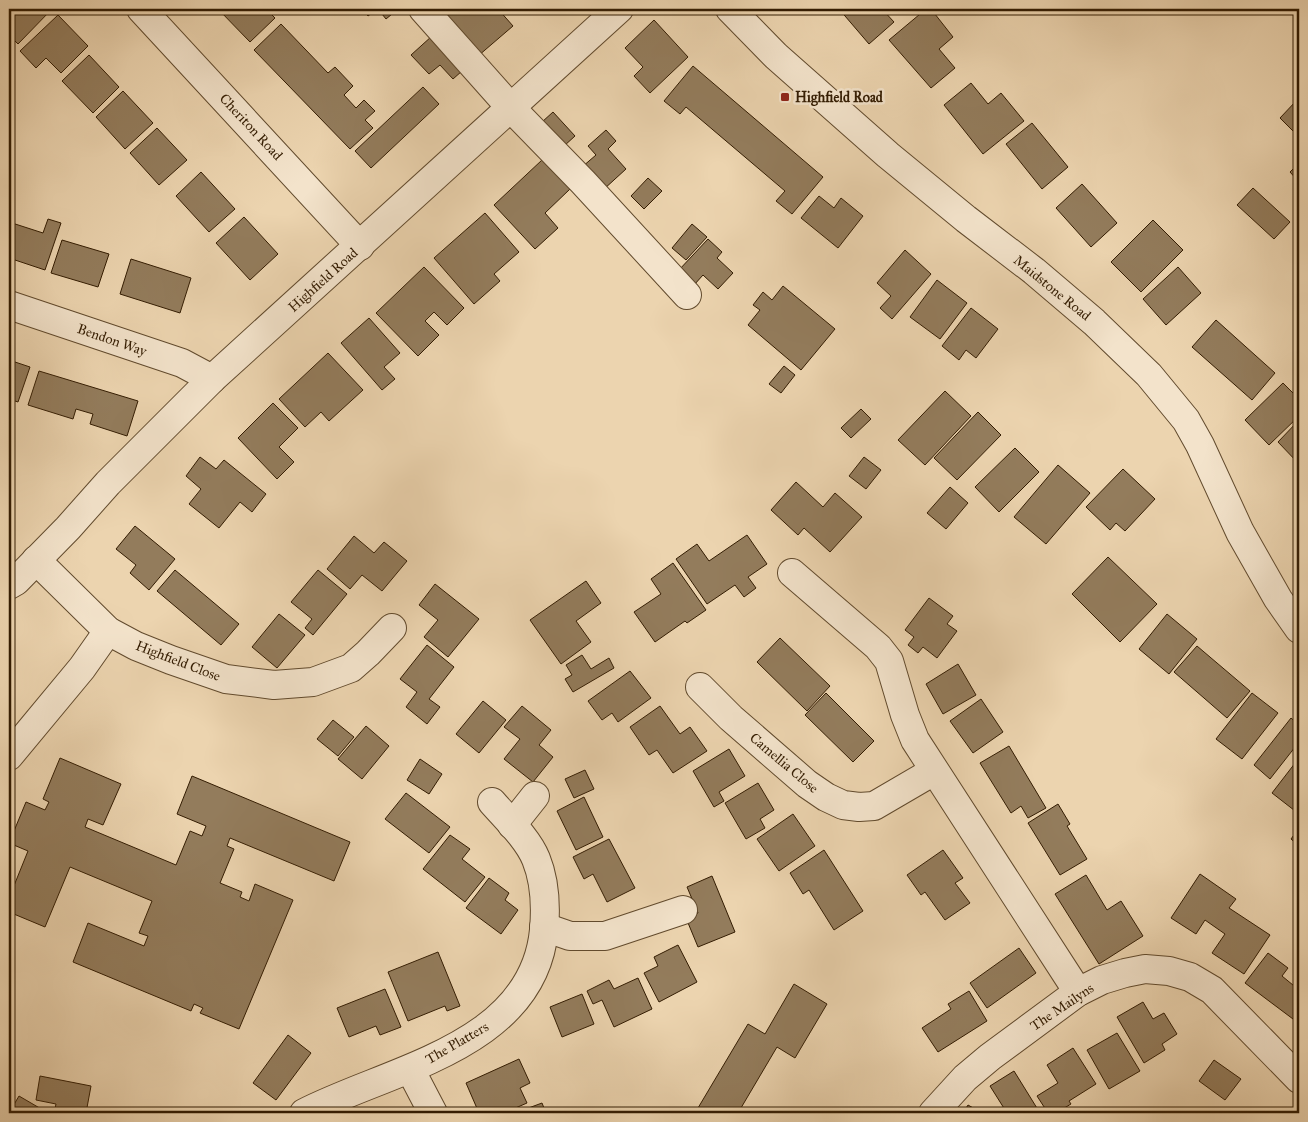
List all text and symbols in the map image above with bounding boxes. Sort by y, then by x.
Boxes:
place label: Highfield Road [795,89,884,107]
street label: Cheriton Road [216,90,286,164]
marker: Highfield Road [779,91,791,103]
street label: Highfield Road [285,244,361,316]
street label: Maidstone Road [1010,252,1094,324]
street label: Bendon Way [75,320,149,360]
street label: Highfield Close [133,637,223,685]
street label: Camellia Close [746,729,822,797]
street label: The Mailyns [1027,979,1097,1035]
street label: The Platters [422,1018,492,1068]

